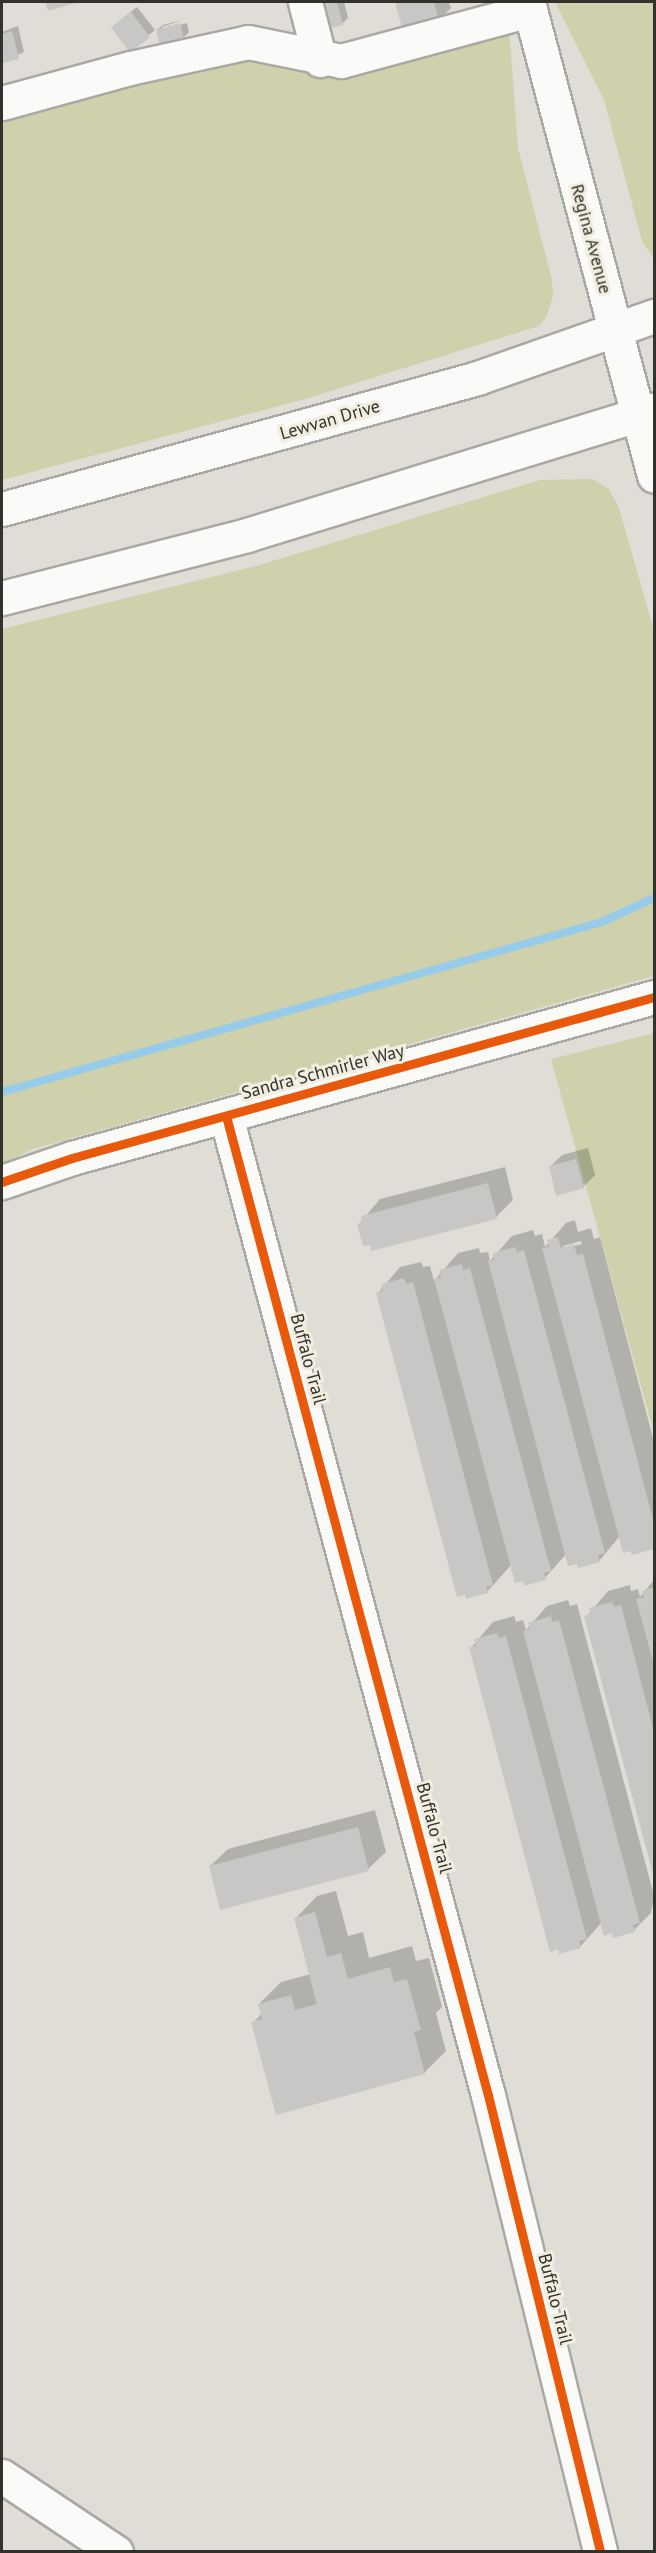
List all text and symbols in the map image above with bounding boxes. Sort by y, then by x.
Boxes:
street label: Regina Avenue [566,182,616,296]
street label: Lewvan Drive [277,395,383,445]
street label: Sandra Schmirler Way [239,1040,407,1104]
street label: Buffalo Trail [285,1311,331,1407]
street label: Buffalo Trail [411,1780,457,1876]
street label: Buffalo Trail [533,2251,577,2347]

